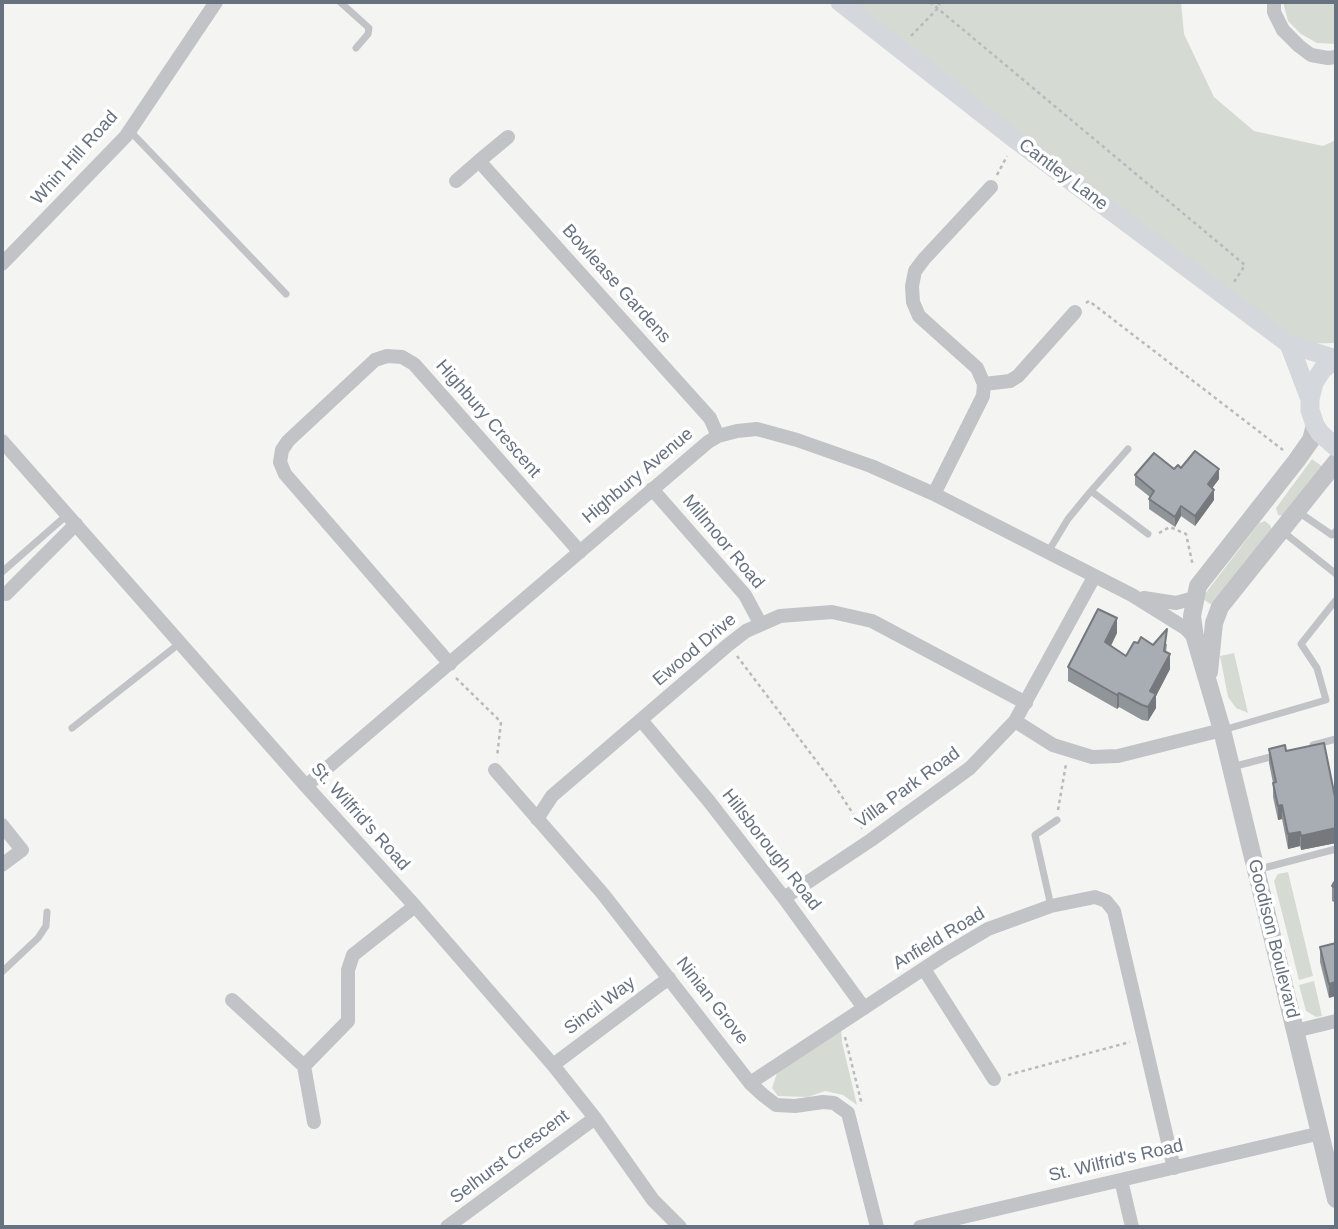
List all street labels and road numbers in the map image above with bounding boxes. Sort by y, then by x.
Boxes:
street label: Whin Hill Road [27,107,123,209]
street label: Cantley Lane [1014,134,1112,216]
street label: Bowlease Gardens [557,220,675,348]
street label: Highbury Crescent [431,356,545,482]
street label: Highbury Avenue [578,423,698,529]
street label: Millmoor Road [677,491,769,593]
street label: Ewood Drive [649,609,741,691]
street label: Villa Park Road [852,743,964,833]
street label: St. Wilfrid's Road [306,759,414,875]
street label: Hillsborough Road [717,785,825,915]
street label: Goodison Boulevard [1243,857,1303,1021]
street label: Anfield Road [889,903,989,975]
street label: Ninian Grove [671,953,753,1049]
street label: Sincil Way [560,972,640,1040]
street label: Selhurst Crescent [446,1105,574,1209]
street label: St. Wilfrid's Road [1047,1135,1185,1187]

